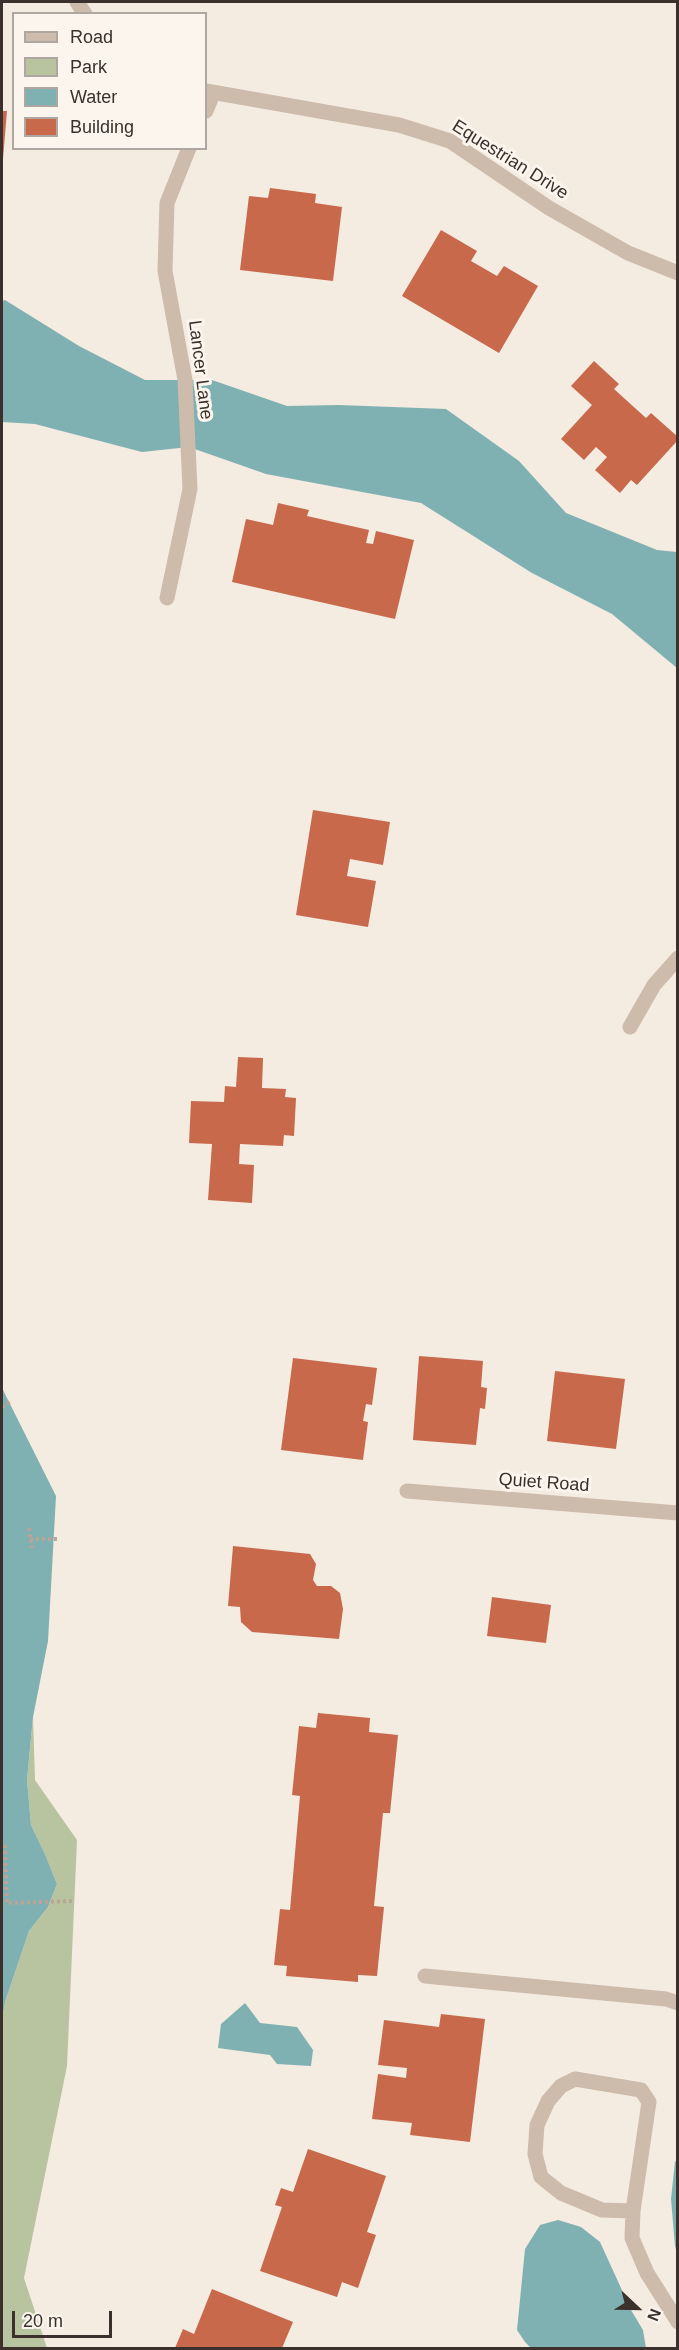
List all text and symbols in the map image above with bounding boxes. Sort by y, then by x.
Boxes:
legend [12,12,207,150]
text: Road [70,27,113,47]
text: Park [70,57,107,77]
text: Water [70,87,117,107]
street label: Equestrian Drive [448,116,572,204]
text: Building [70,117,134,137]
street label: Lancer Lane [183,319,217,421]
street label: Quiet Road [498,1469,590,1497]
north arrow [607,2278,667,2338]
scale bar [15,2299,116,2337]
text: N [644,2306,664,2323]
text: 20 m [23,2311,63,2331]

